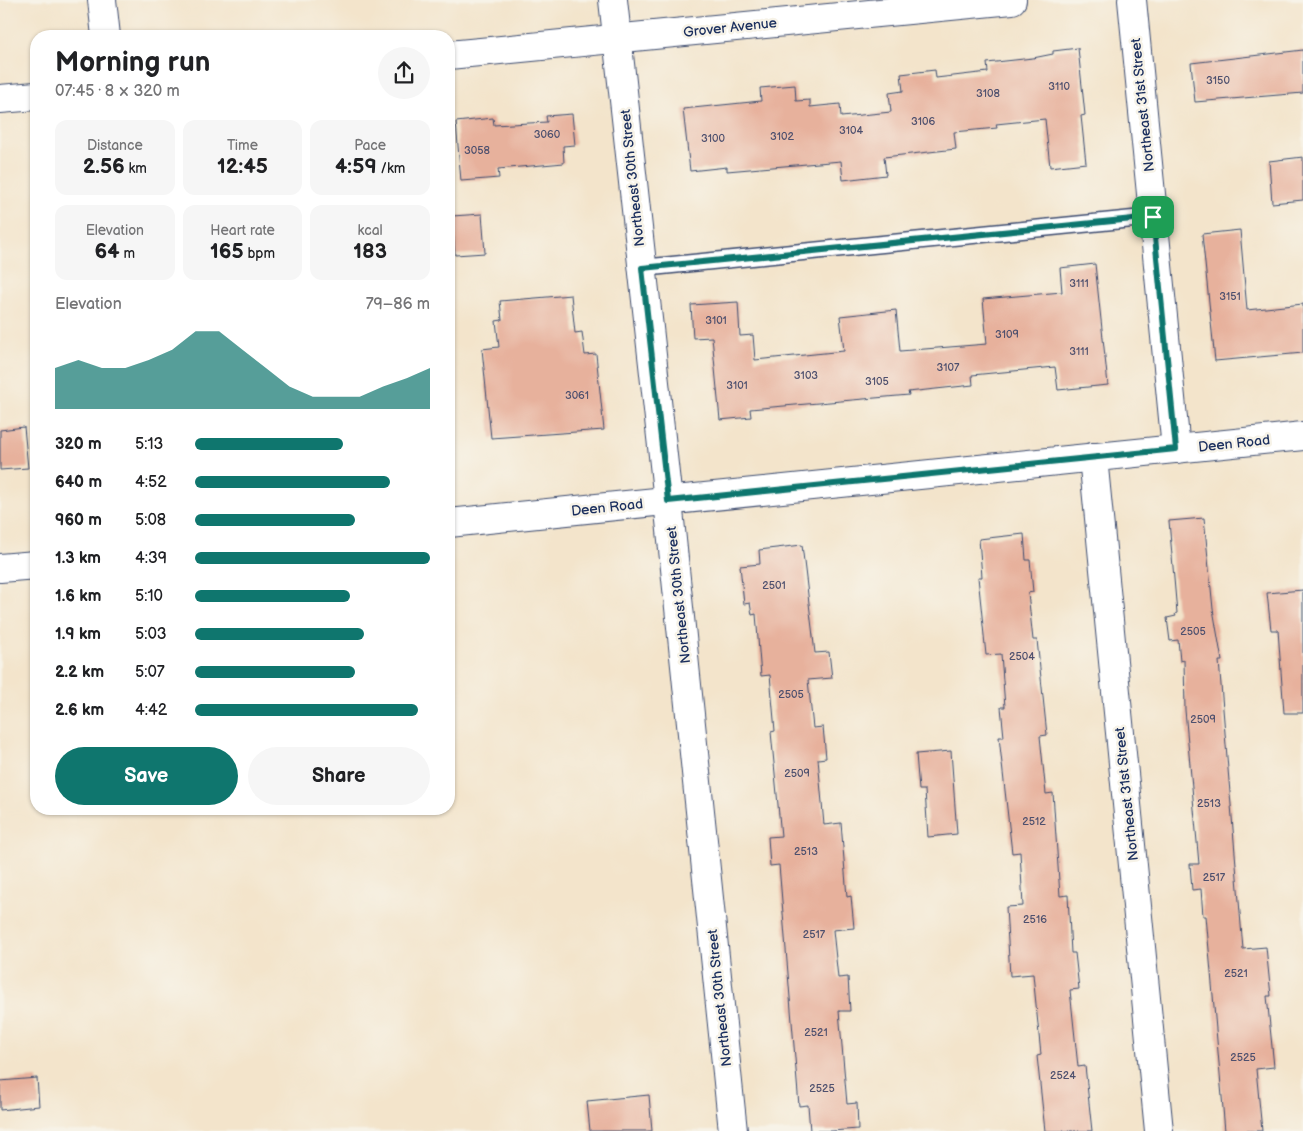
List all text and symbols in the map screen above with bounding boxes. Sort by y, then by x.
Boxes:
street label: Grover Avenue [683,14,778,41]
street label: Northeast 31st Street [1127,37,1158,173]
text: Morning run [55,46,210,79]
button: share [378,47,430,99]
house number: 3150 [1206,74,1230,87]
house number: 3110 [1048,80,1070,93]
text: 07:45 · 8 × 320 m [55,82,180,101]
house number: 3108 [976,87,1000,100]
street label: Northeast 30th Street [617,108,648,247]
house number: 3106 [911,115,935,128]
house number: 3104 [839,124,863,137]
house number: 3060 [534,128,561,141]
house number: 3102 [770,130,794,143]
house number: 3100 [701,132,726,145]
text: Distance [87,137,143,154]
text: Time [227,137,258,154]
text: Pace [354,137,386,154]
house number: 3058 [464,144,490,157]
text: 2.56 [83,154,125,179]
text: 12:45 [217,154,268,179]
text: 4:59 [335,154,377,179]
text: km [125,160,147,177]
text: /km [377,160,405,177]
pin [1132,196,1174,238]
icon: arrive [1139,203,1167,231]
text: Elevation [86,222,144,239]
text: Heart rate [210,222,275,239]
text: kcal [358,222,383,239]
text: 64 [95,239,120,264]
text: 165 [210,239,244,264]
text: 183 [353,239,387,264]
text: m [120,245,135,262]
text: bpm [244,245,275,262]
house number: 3111 [1069,277,1089,290]
house number: 3151 [1219,290,1241,303]
text: Elevation [55,295,122,314]
text: 79–86 m [366,295,430,314]
house number: 3101 [705,314,727,327]
house number: 3109 [995,328,1019,341]
house number: 3111 [1069,345,1089,358]
house number: 3107 [937,361,960,374]
house number: 3103 [794,369,818,382]
house number: 3105 [865,375,889,388]
house number: 3101 [726,379,748,392]
house number: 3061 [565,389,589,402]
street label: Deen Road [1197,431,1271,456]
text: 320 m [55,435,102,454]
text: 5:13 [135,435,163,454]
text: 640 m [55,473,102,492]
text: 4:52 [135,473,167,492]
street label: Deen Road [570,495,644,520]
text: 960 m [55,511,102,530]
text: 5:08 [135,511,166,530]
street label: Northeast 30th Street [663,525,694,664]
text: 1.3 km [55,549,101,568]
text: 4:39 [135,549,167,568]
house number: 2501 [762,579,786,592]
text: 1.6 km [55,587,101,606]
text: 5:10 [135,587,163,606]
text: 1.9 km [55,625,101,644]
text: 5:03 [135,625,167,644]
house number: 2505 [1180,625,1206,638]
house number: 2504 [1009,650,1035,663]
text: 2.2 km [55,663,104,682]
text: 5:07 [135,663,165,682]
house number: 2505 [778,688,804,701]
text: 2.6 km [55,701,104,720]
text: 4:42 [135,701,167,720]
house number: 2509 [1190,713,1216,726]
street label: Northeast 31st Street [1111,726,1142,862]
button: Save [55,747,238,805]
button: Share [248,747,430,805]
house number: 2509 [784,767,810,780]
house number: 2513 [1197,797,1221,810]
house number: 2512 [1022,815,1046,828]
house number: 2513 [794,845,818,858]
house number: 2517 [1203,871,1226,884]
house number: 2516 [1023,913,1047,926]
street label: Northeast 30th Street [704,928,735,1067]
house number: 2517 [803,928,826,941]
house number: 2521 [1224,967,1248,980]
house number: 2521 [804,1026,828,1039]
house number: 2525 [1230,1051,1256,1064]
house number: 2524 [1050,1069,1076,1082]
house number: 2525 [809,1082,835,1095]

